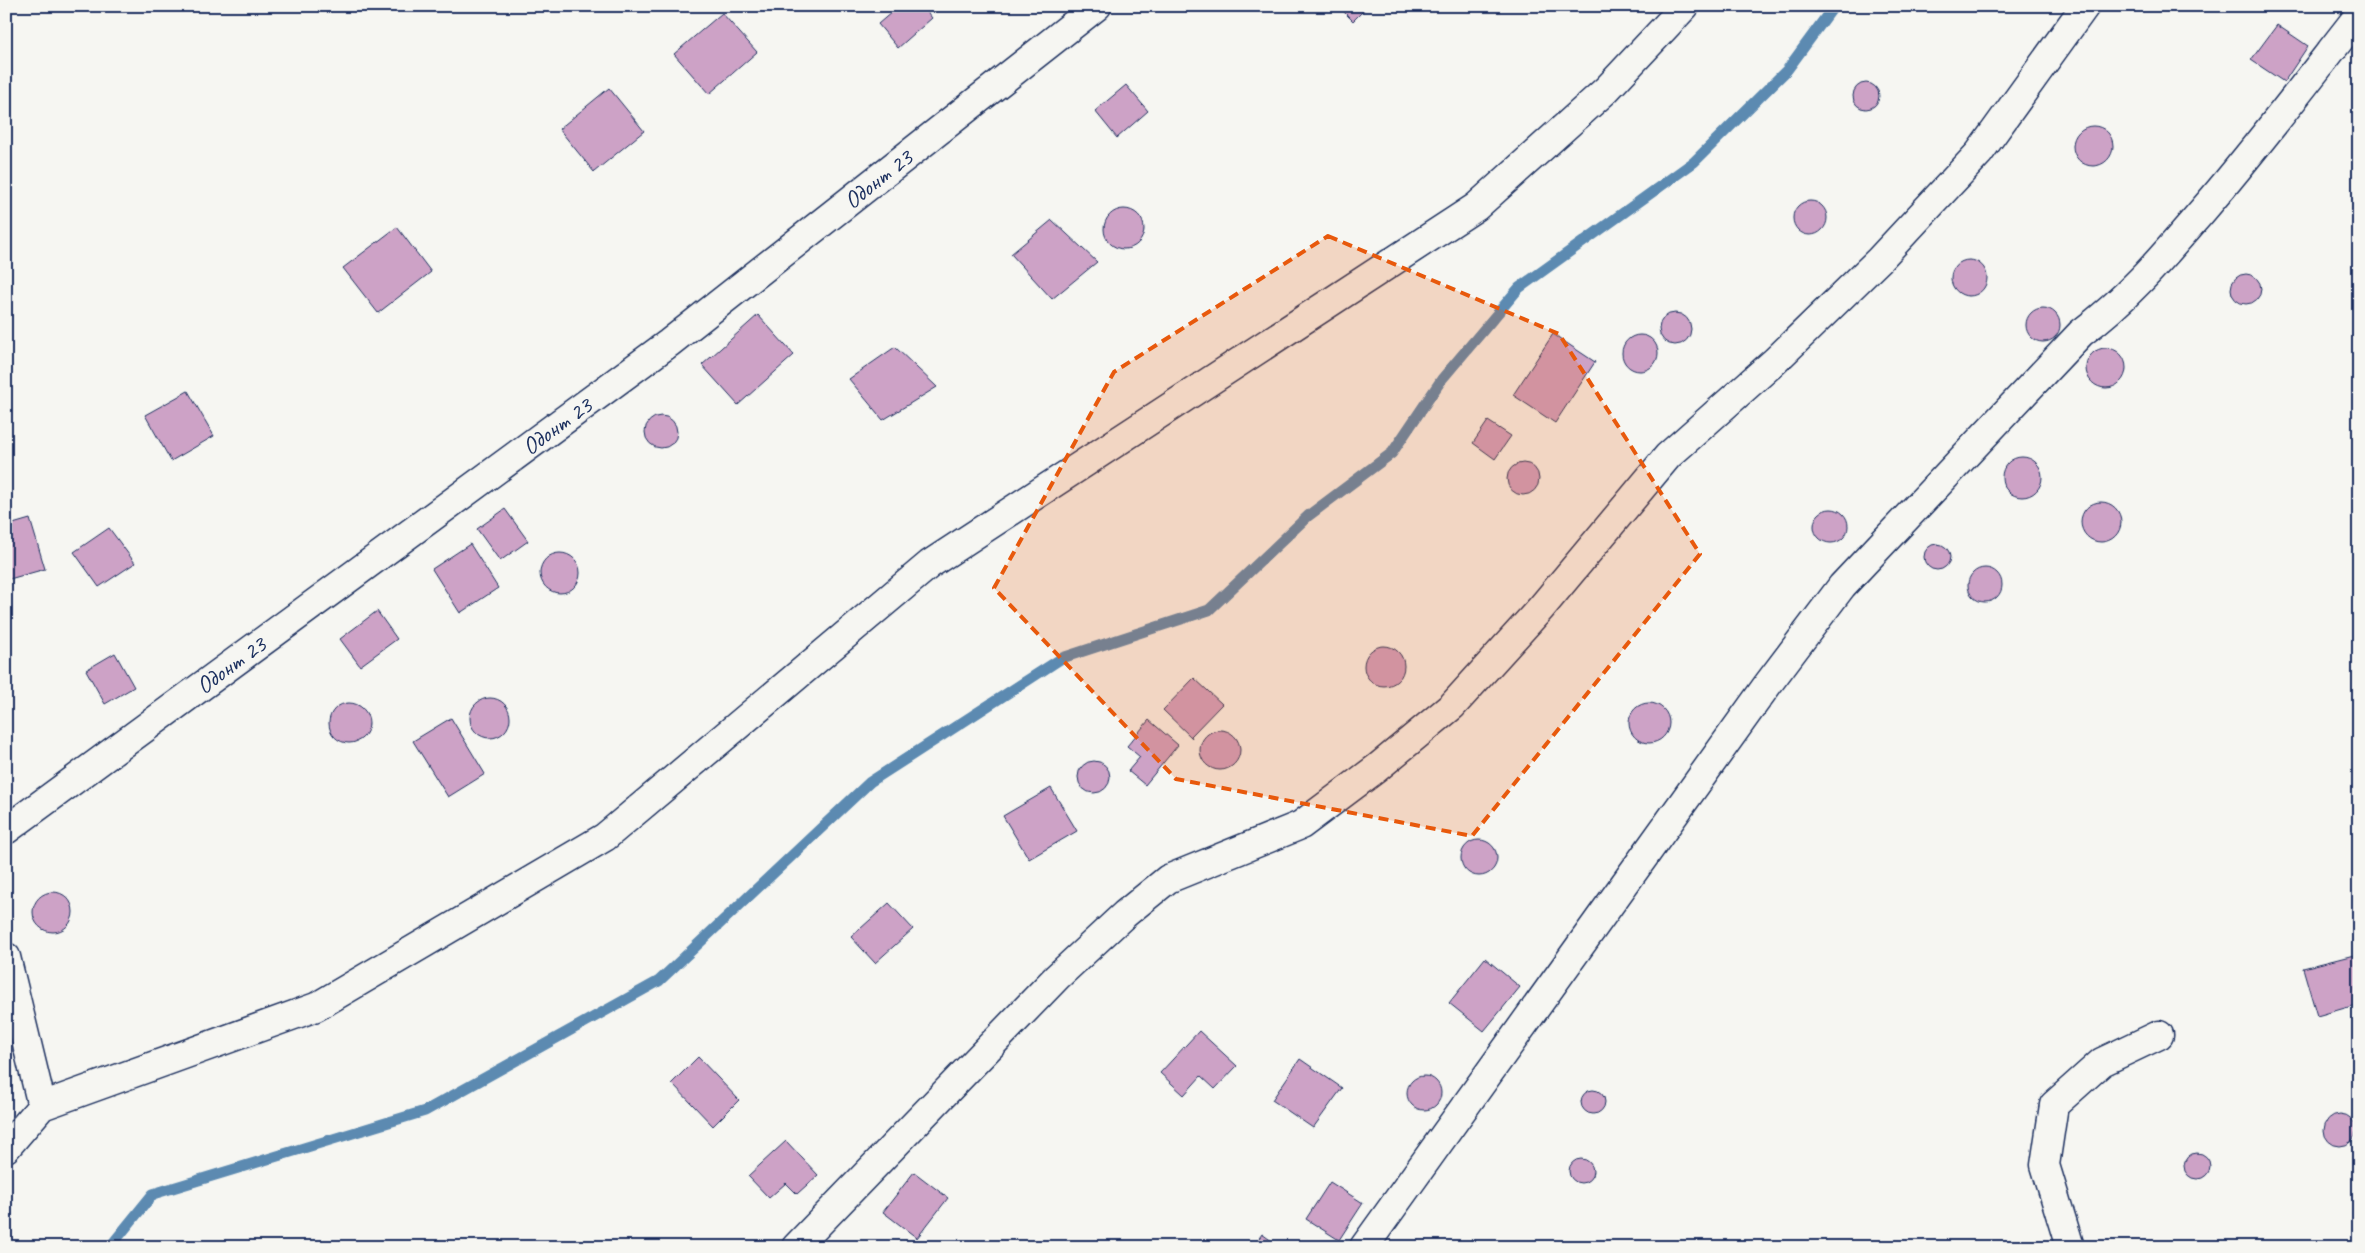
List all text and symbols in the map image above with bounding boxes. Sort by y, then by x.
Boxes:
street label: Одонт 23 [838,141,920,215]
street label: Одонт 23 [516,389,600,461]
street label: Одонт 23 [190,628,274,700]

